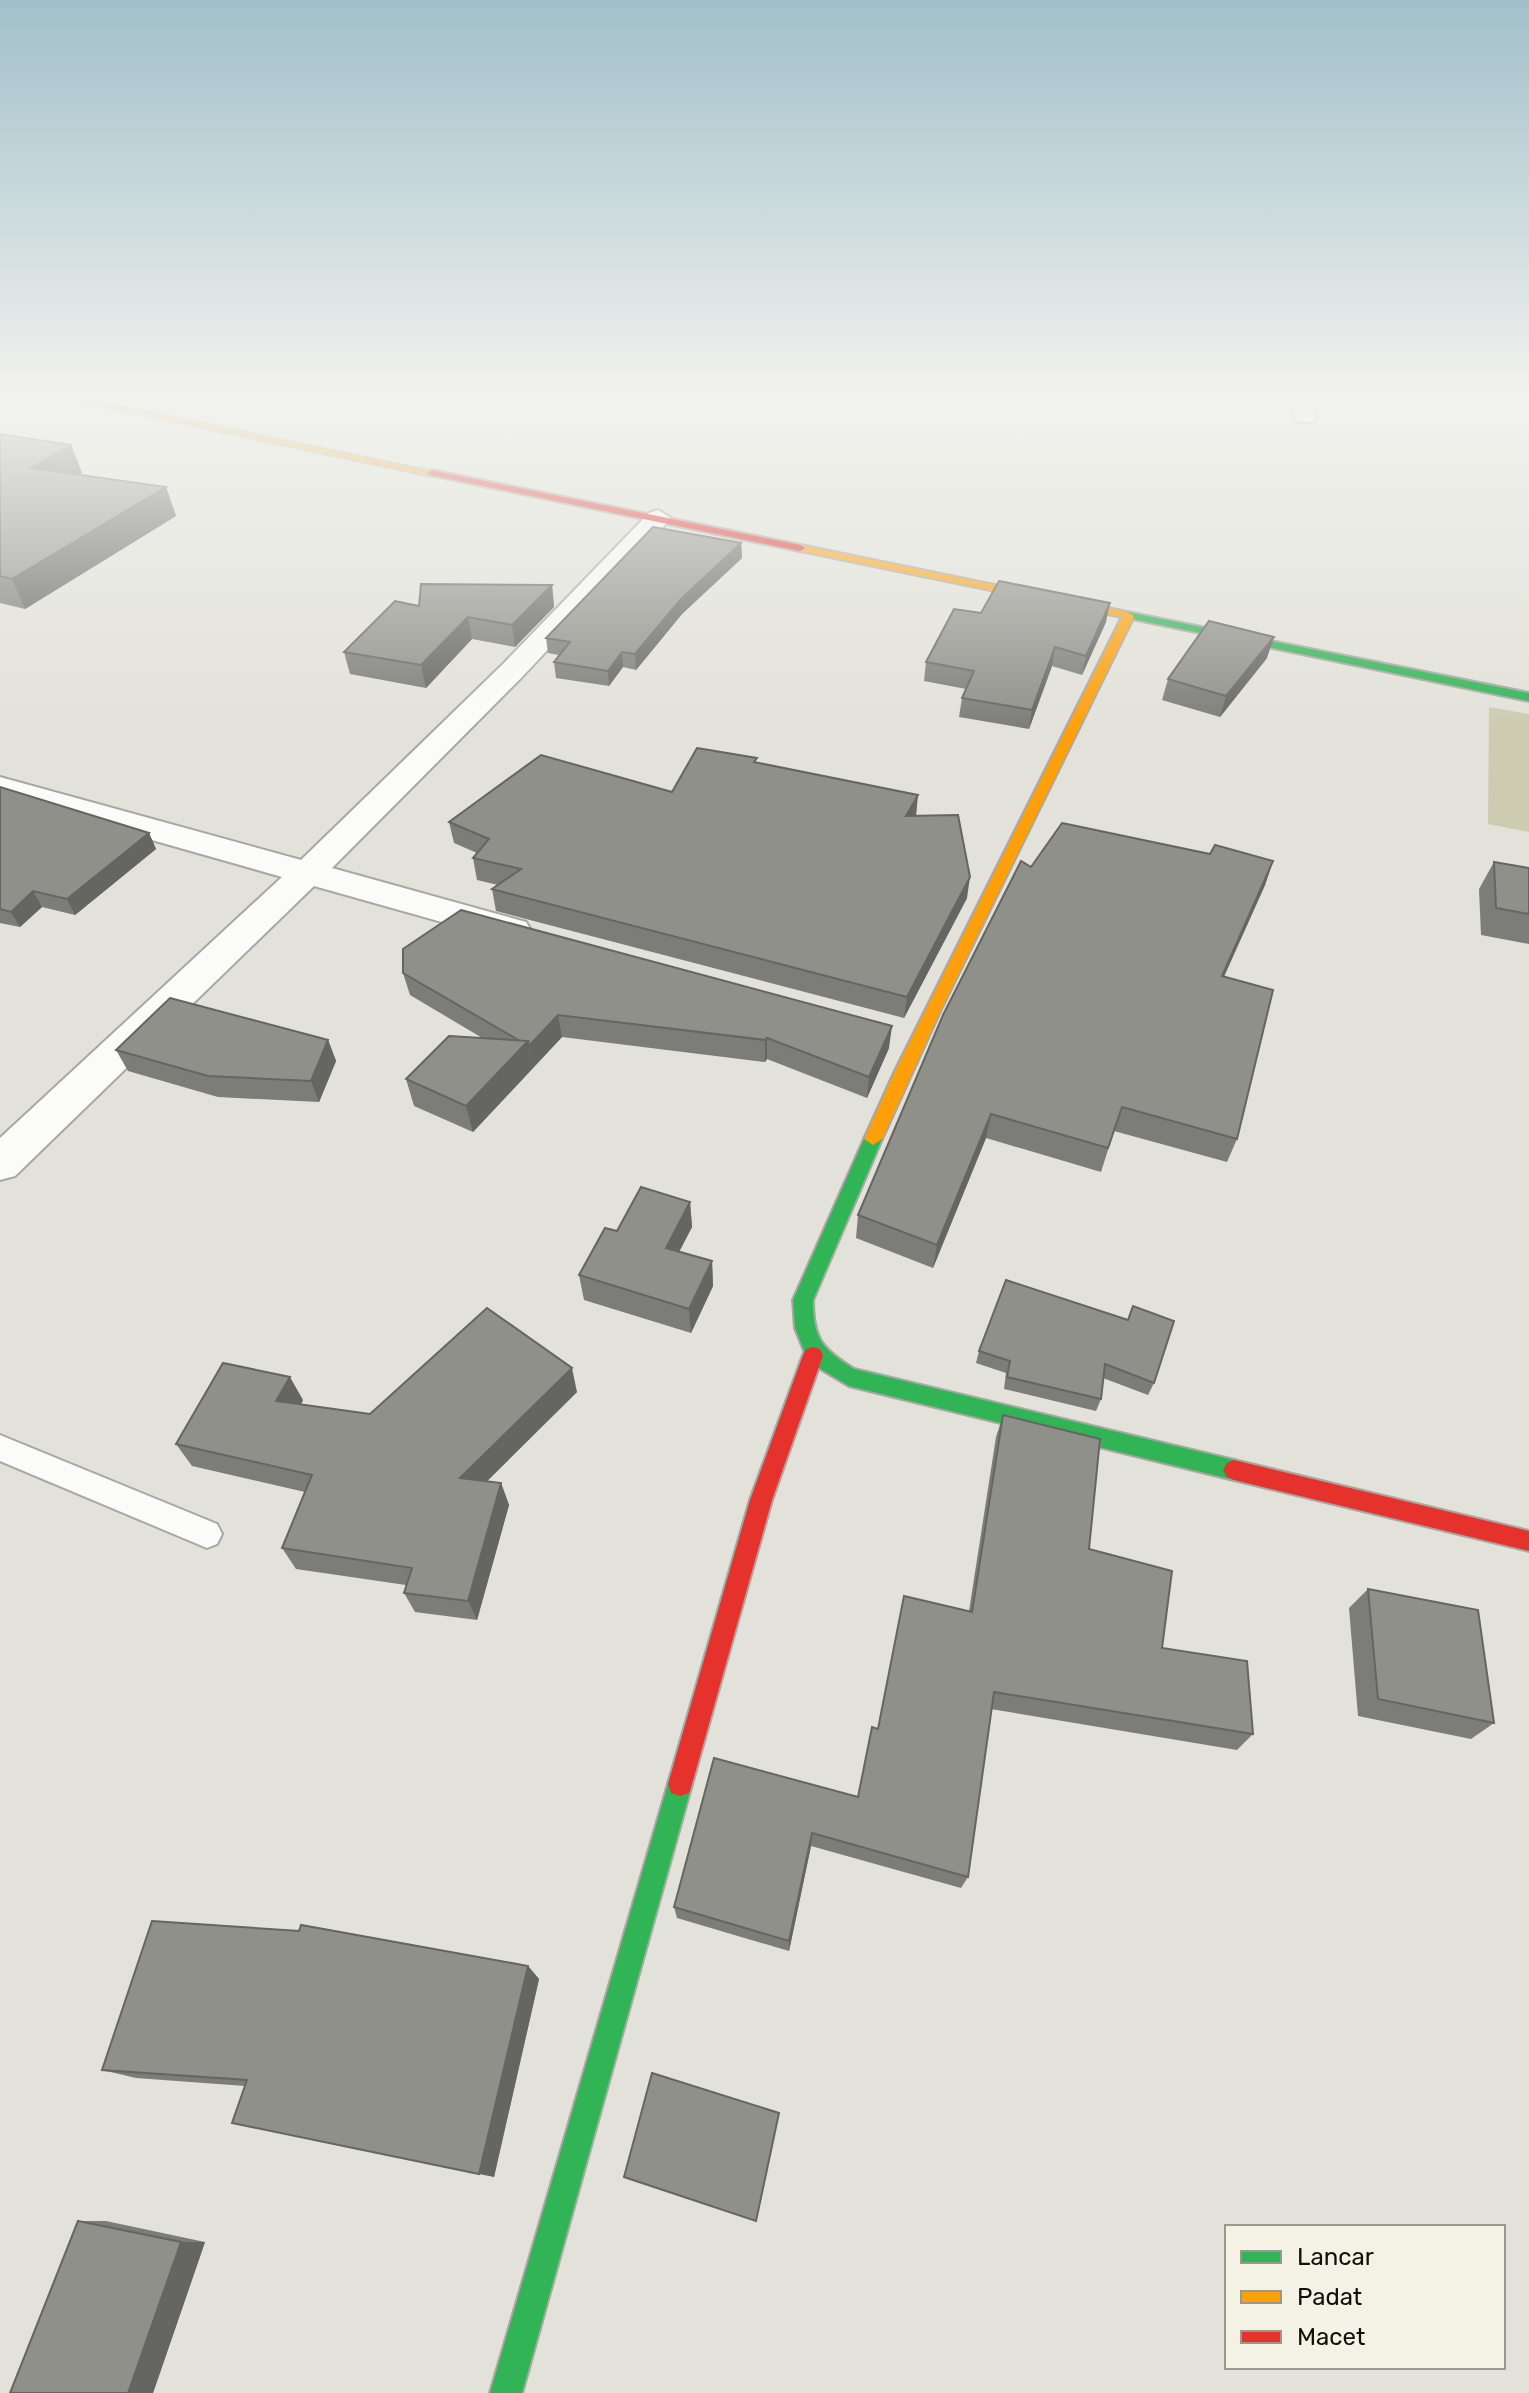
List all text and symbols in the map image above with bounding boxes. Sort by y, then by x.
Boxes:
legend [1225,2225,1505,2369]
text: Lancar [1297,2243,1374,2271]
text: Padat [1297,2283,1362,2311]
text: Macet [1297,2323,1365,2351]

